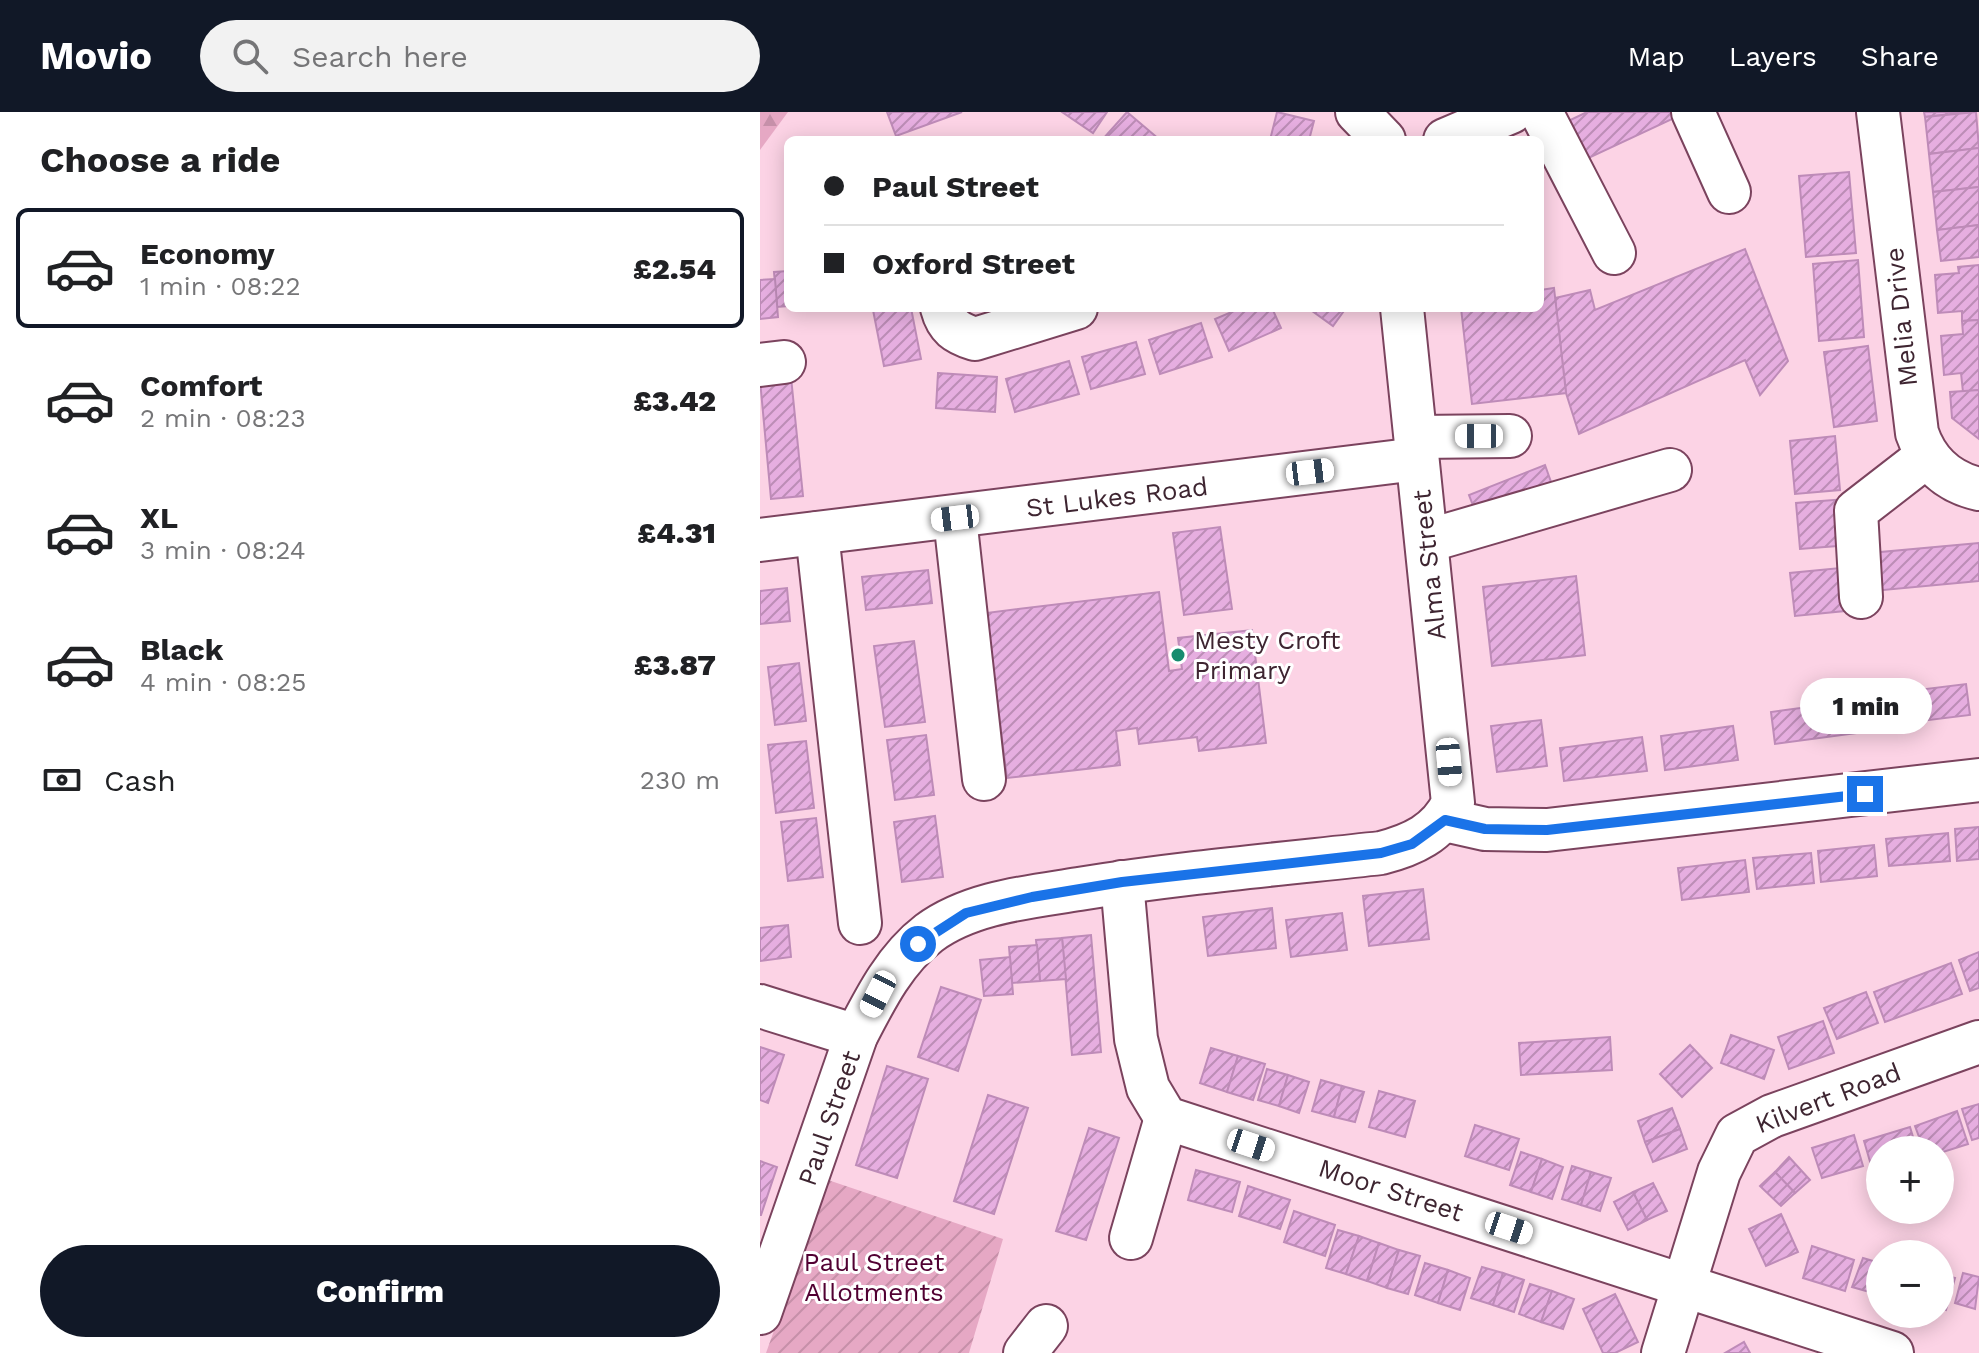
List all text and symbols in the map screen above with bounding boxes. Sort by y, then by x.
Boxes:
search box [200,20,760,92]
text: Movio [40,34,152,78]
icon: search [228,34,272,78]
text: Search here [292,39,468,74]
text: Map [1628,40,1685,73]
text: Layers [1729,40,1817,73]
text: Share [1861,40,1939,73]
text: Choose a ride [40,139,280,181]
text: Paul Street [872,169,1039,204]
icon: car [44,232,116,304]
text: Economy [140,236,275,271]
text: Oxford Street [872,246,1075,281]
street label: Melia Drive [1879,246,1923,388]
text: £2.54 [633,251,716,286]
text: 1 min · 08:22 [140,271,301,301]
icon: car [44,364,116,436]
text: Comfort [140,368,262,403]
text: £3.42 [633,383,716,418]
text: 2 min · 08:23 [140,403,306,433]
car [1455,424,1503,448]
car [1285,457,1335,487]
street label: St Lukes Road [1024,471,1210,523]
street label: Alma Street [1406,488,1452,642]
icon: car [44,496,116,568]
text: XL [140,500,178,535]
car [930,503,980,533]
text: £4.31 [637,515,716,550]
text: 3 min · 08:24 [140,535,306,565]
place label: Mesty Croft Primary [1194,625,1341,685]
icon: car [44,628,116,700]
text: Black [140,632,224,667]
marker: Mesty Croft Primary [1169,646,1187,664]
text: £3.87 [634,647,716,682]
text: 4 min · 08:25 [140,667,306,697]
callout: 1 min [1799,678,1931,734]
text: 1 min [1833,691,1899,721]
car [1435,737,1463,787]
icon: cash [40,758,84,802]
text: Cash [104,763,176,798]
text: 230 m [640,765,720,795]
route end [1847,776,1883,812]
route start [900,926,936,962]
car [856,967,900,1021]
street label: Paul Street [792,1046,866,1189]
street label: Kilvert Road [1751,1057,1905,1139]
car [1224,1126,1278,1164]
map controls [1866,1136,1954,1328]
button: + [1866,1136,1954,1224]
street label: Moor Street [1315,1153,1467,1228]
car [1482,1209,1536,1247]
button: − [1866,1240,1954,1328]
button: Confirm [40,1245,720,1337]
park label: Paul Street Allotments [804,1247,944,1307]

